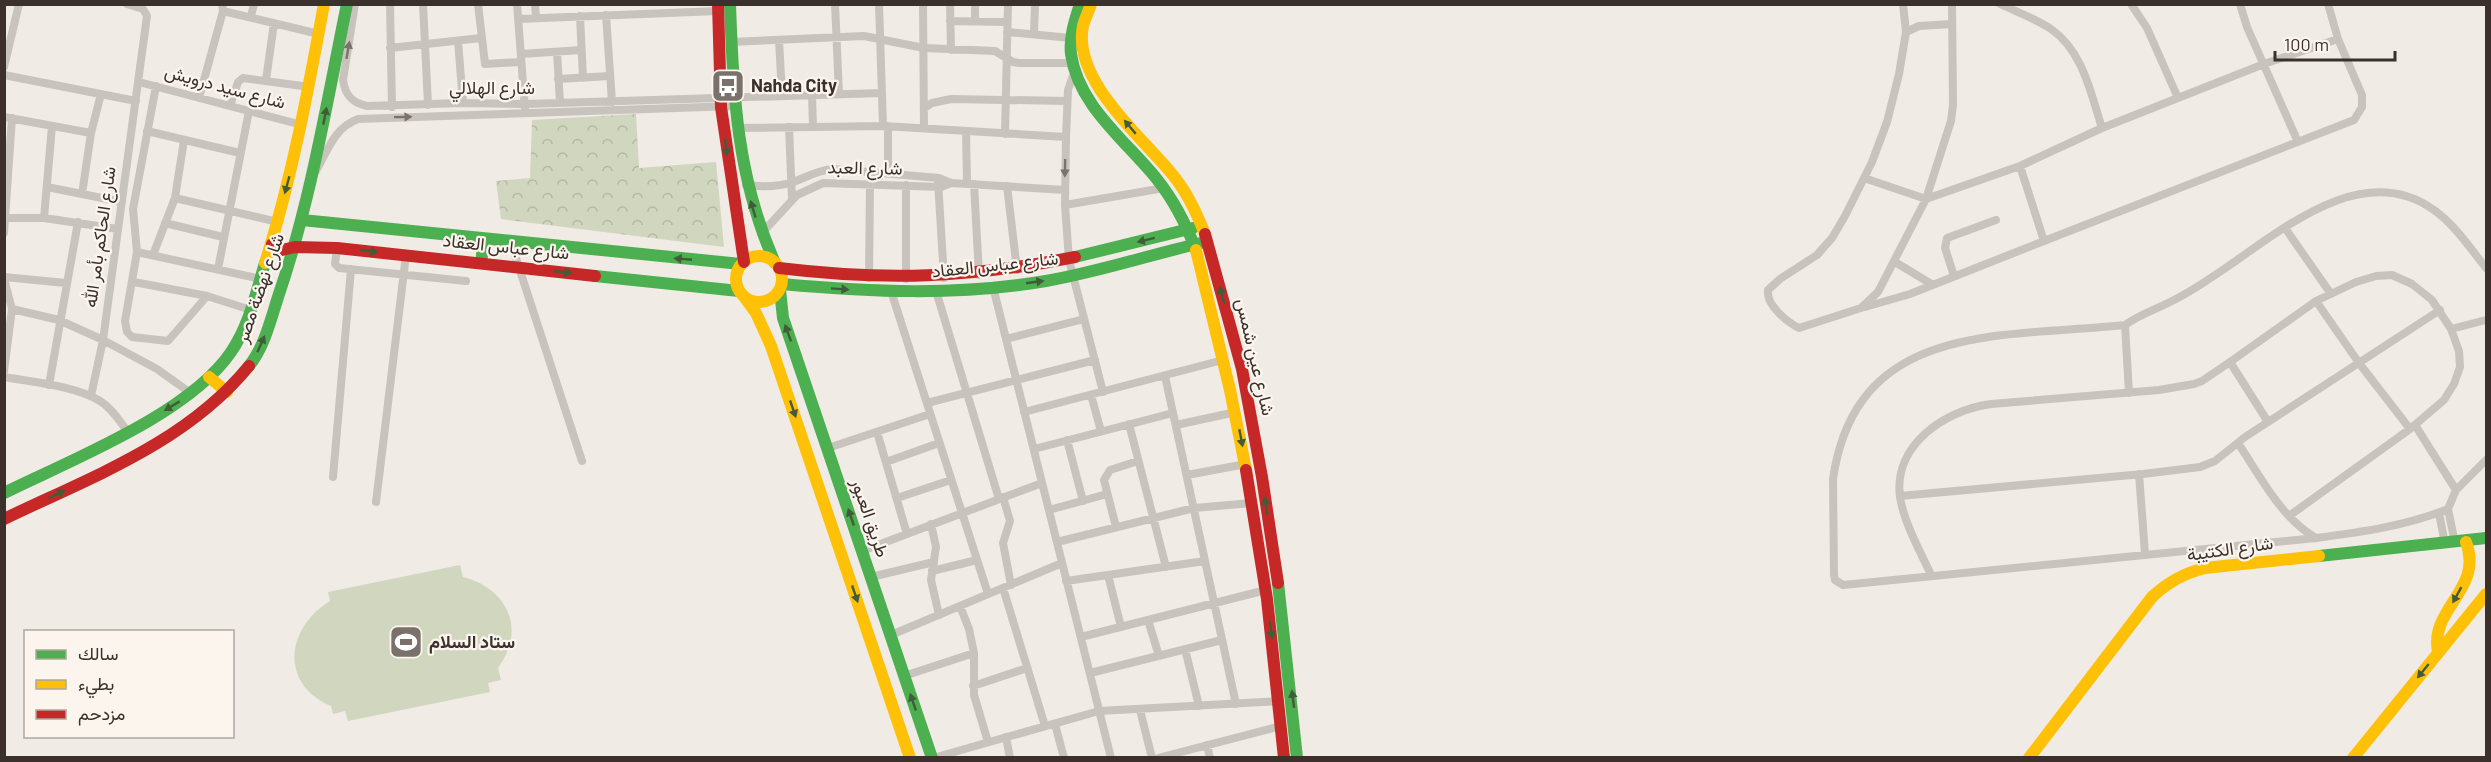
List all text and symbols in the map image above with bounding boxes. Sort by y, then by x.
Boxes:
scale bar [2275,24,2395,62]
text: 100 m [2284,33,2329,55]
one-way arrow [344,41,353,60]
street label: شارع سيد درويش [162,59,288,115]
bus stop icon: Nahda City [710,68,746,104]
place label: Nahda City [751,74,837,96]
street label: شارع الهلالي [449,76,535,103]
one-way arrow [320,107,330,126]
one-way arrow [394,112,413,122]
one-way arrow [1124,120,1137,135]
one-way arrow [722,137,731,156]
street label: شارع العبد [827,155,903,181]
one-way arrow [1060,159,1070,178]
street label: شارع الحاكم بأمر الله [78,165,122,309]
one-way arrow [282,176,291,194]
one-way arrow [748,200,757,218]
street label: شارع عباس العقاد [442,228,570,266]
street label: شارع نهضة مصر [230,230,290,347]
one-way arrow [1137,236,1155,246]
one-way arrow [360,246,379,256]
street label: شارع عباس العقاد [931,246,1059,284]
one-way arrow [673,254,692,264]
one-way arrow [554,267,573,276]
one-way arrow [1025,278,1044,287]
one-way arrow [831,285,850,294]
one-way arrow [1217,286,1227,304]
street label: شارع عين شمس [1230,296,1280,418]
one-way arrow [783,323,793,341]
one-way arrow [256,335,266,353]
one-way arrow [788,400,798,418]
one-way arrow [164,401,180,412]
one-way arrow [1237,428,1246,447]
street label: طريق العبور [846,474,895,560]
one-way arrow [49,490,66,499]
one-way arrow [1262,496,1271,515]
one-way arrow [845,508,855,526]
street label: شارع الكتيبة [2185,531,2275,567]
one-way arrow [851,585,860,603]
one-way arrow [2452,587,2463,603]
one-way arrow [1267,621,1276,640]
sports icon: ستاد السلام [388,624,424,660]
legend [24,630,234,738]
place label: ستاد السلام [429,630,515,654]
text: سالك [78,642,118,664]
one-way arrow [2417,664,2429,679]
text: بطيء [78,672,114,699]
one-way arrow [1288,690,1298,709]
one-way arrow [908,693,917,711]
text: مزدحم [78,702,125,726]

